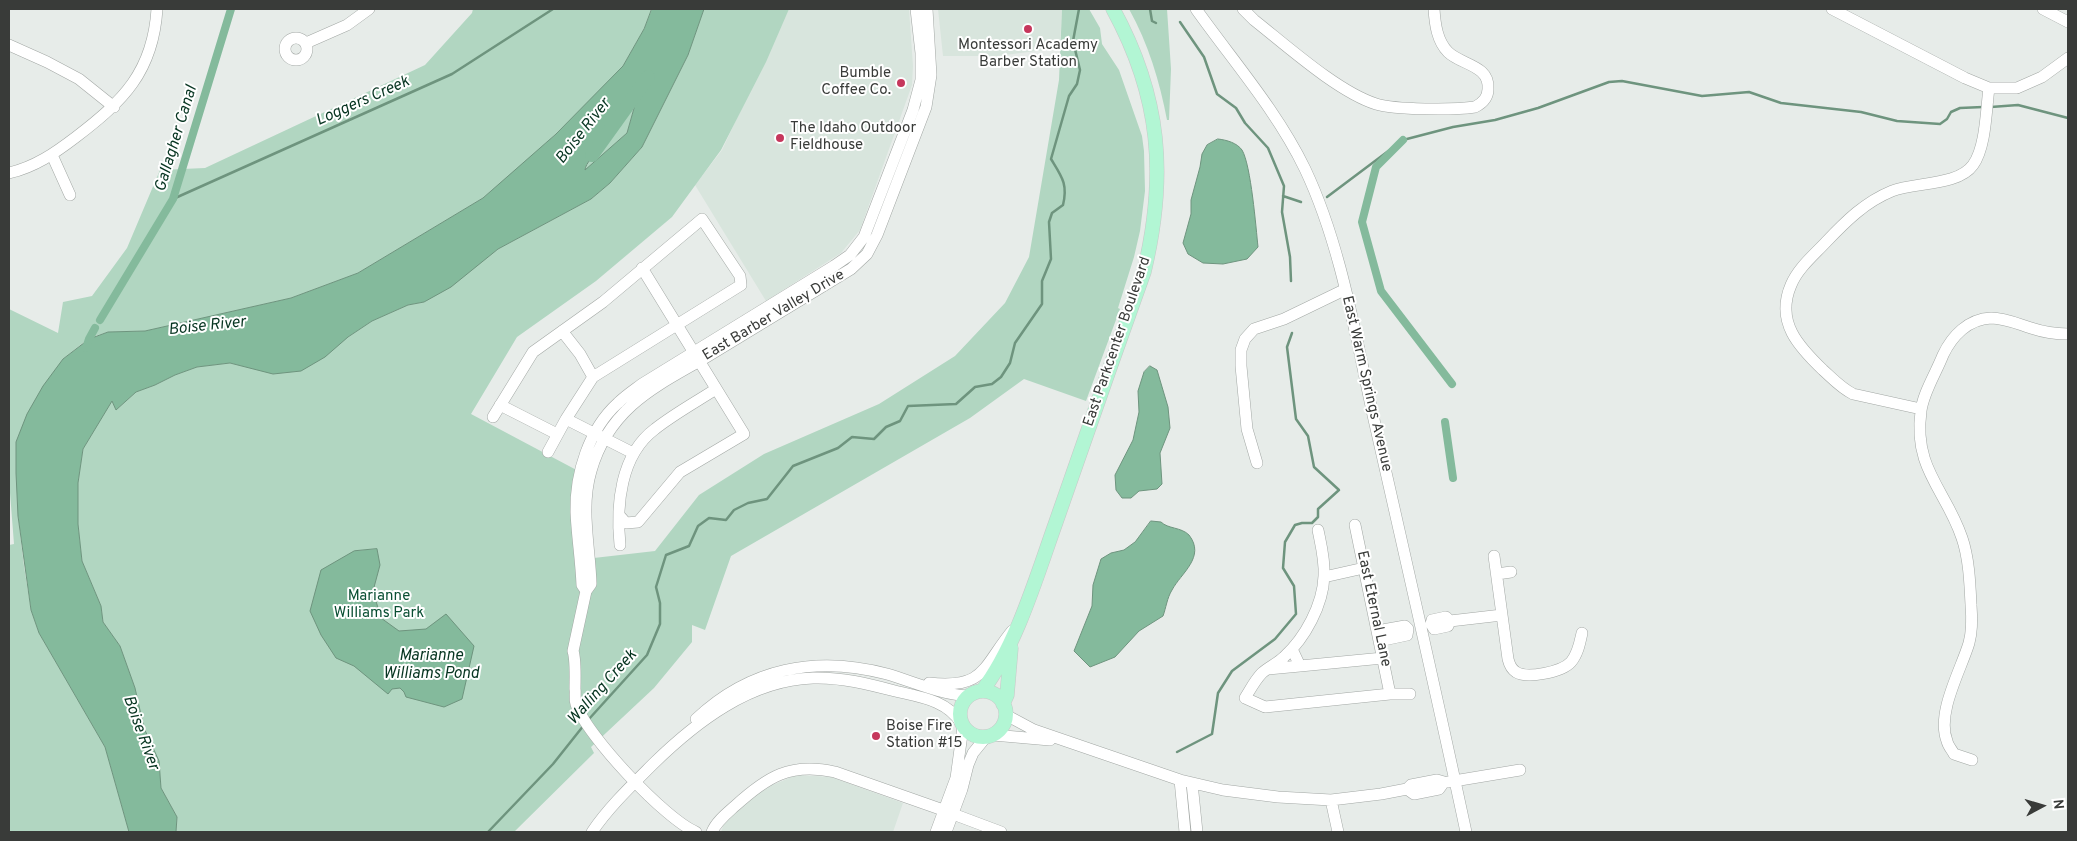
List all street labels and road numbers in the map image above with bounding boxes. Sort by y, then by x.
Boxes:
street label: East Parkcenter Boulevard [1080,255,1156,429]
street label: East Barber Valley Drive [700,267,848,365]
street label: East Warm Springs Avenue [1337,294,1395,474]
street label: East Eternal Lane [1352,549,1394,669]

